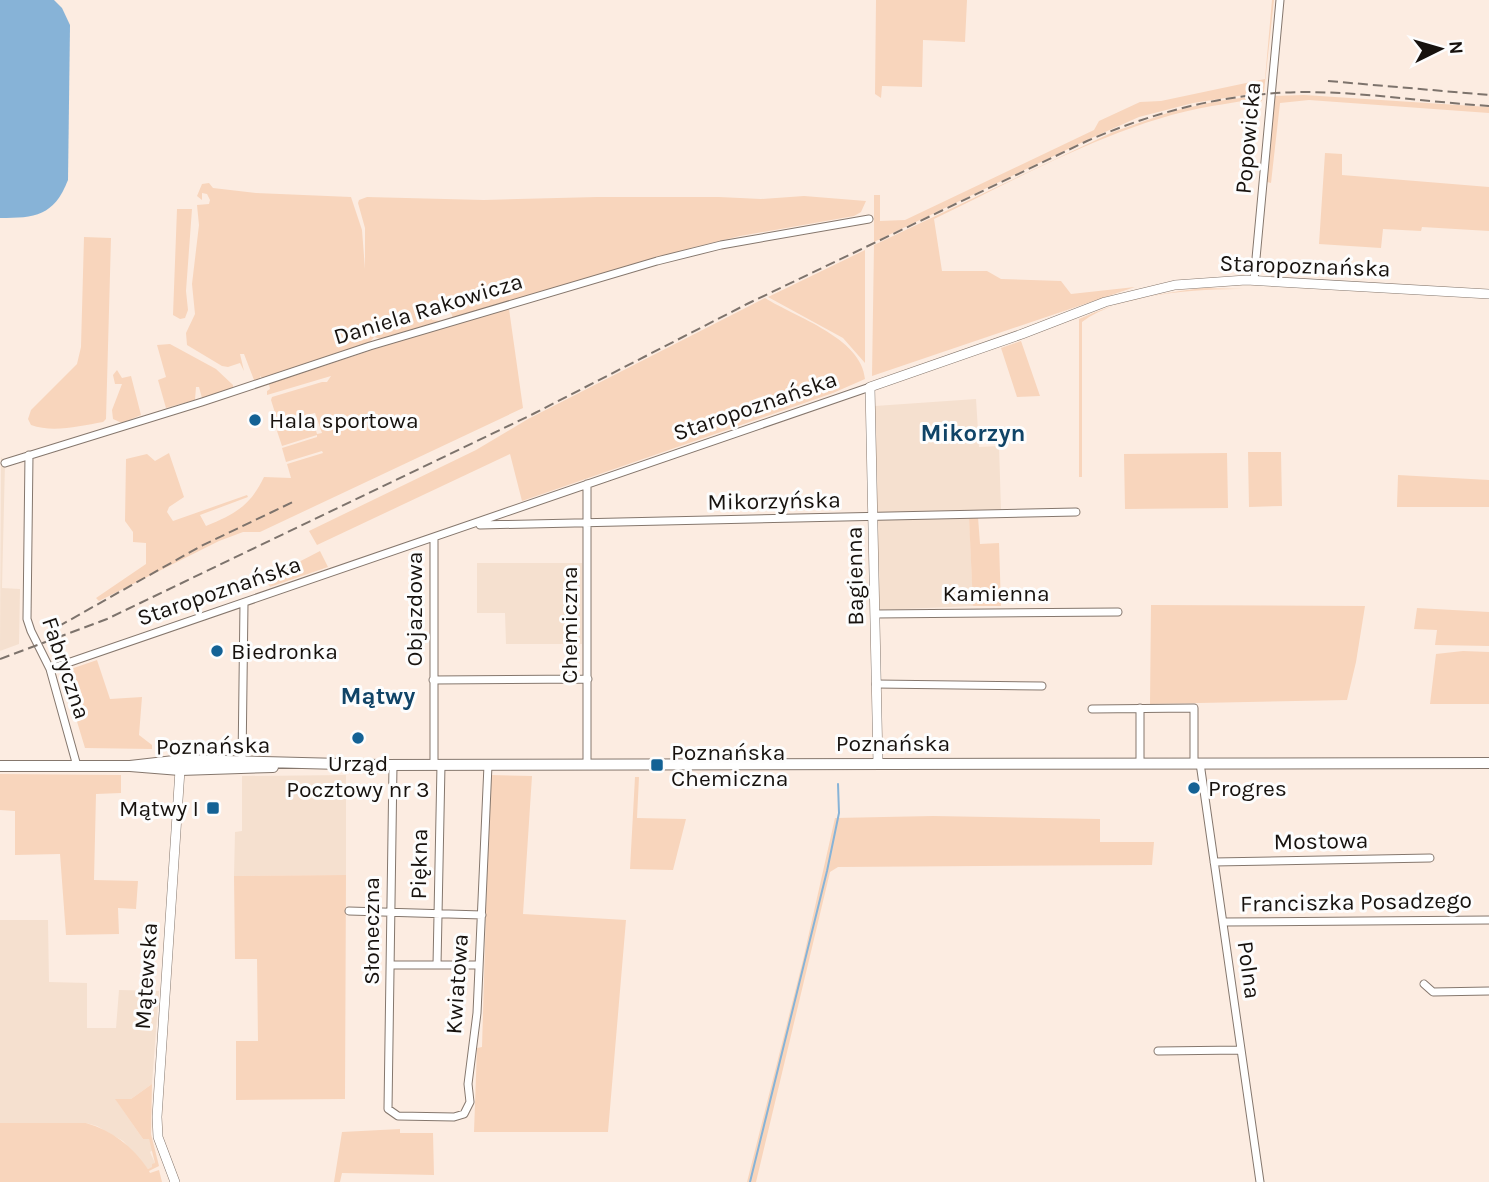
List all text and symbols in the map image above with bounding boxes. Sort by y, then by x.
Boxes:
north arrow [1405,14,1475,84]
text: N [1444,40,1467,55]
street label: Popowicka [1230,81,1266,195]
street label: Staropoznańska [1219,250,1391,282]
street label: Daniela Rakowicza [330,267,526,351]
street label: Staropoznańska [670,365,840,447]
place label: Hala sportowa [269,407,419,434]
marker: Hala sportowa [247,412,263,428]
district label: Mikorzyn [921,419,1025,447]
street label: Mikorzyńska [707,486,841,516]
street label: Bagienna [841,526,869,626]
street label: Staropoznańska [134,550,304,632]
street label: Objazdowa [401,552,428,666]
street label: Chemiczna [556,566,583,684]
street label: Kamienna [942,580,1050,607]
street label: Fabryczna [36,613,96,723]
place label: Biedronka [231,638,338,665]
marker: Biedronka [209,643,225,659]
district label: Mątwy [341,682,415,710]
marker: Urząd Pocztowy nr 3 [350,730,366,746]
street label: Poznańska [836,730,950,757]
street label: Poznańska [156,732,270,760]
place label: Poznańska Chemiczna [671,739,788,792]
place label: Urząd Pocztowy nr 3 [286,750,430,803]
marker: Poznańska Chemiczna [649,757,665,773]
place label: Progres [1208,775,1287,802]
marker: Progres [1186,780,1202,796]
place label: Mątwy I [119,795,199,822]
marker: Mątwy I [205,800,221,816]
street label: Mostowa [1273,827,1369,855]
street label: Piękna [405,828,433,900]
street label: Słoneczna [358,877,385,985]
street label: Franciszka Posadzego [1240,886,1472,918]
street label: Mątewska [129,922,163,1030]
street label: Kwiatowa [440,933,474,1035]
street label: Polna [1232,939,1266,1001]

